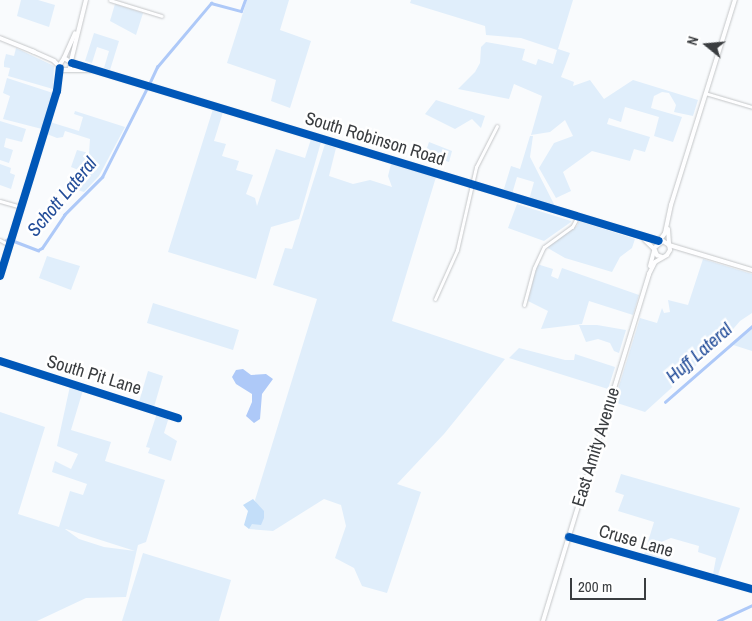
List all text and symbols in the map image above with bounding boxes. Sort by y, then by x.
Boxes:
north arrow [682,20,732,70]
text: N [683,34,702,47]
street label: South Robinson Road [302,107,448,171]
water label: Schott Lateral [22,153,102,241]
water label: Huff Lateral [661,318,737,388]
street label: South Pit Lane [44,350,144,400]
street label: East Amity Avenue [567,384,625,510]
street label: Cruse Lane [596,520,676,562]
scale bar [572,568,648,600]
text: 200 m [578,576,612,597]

